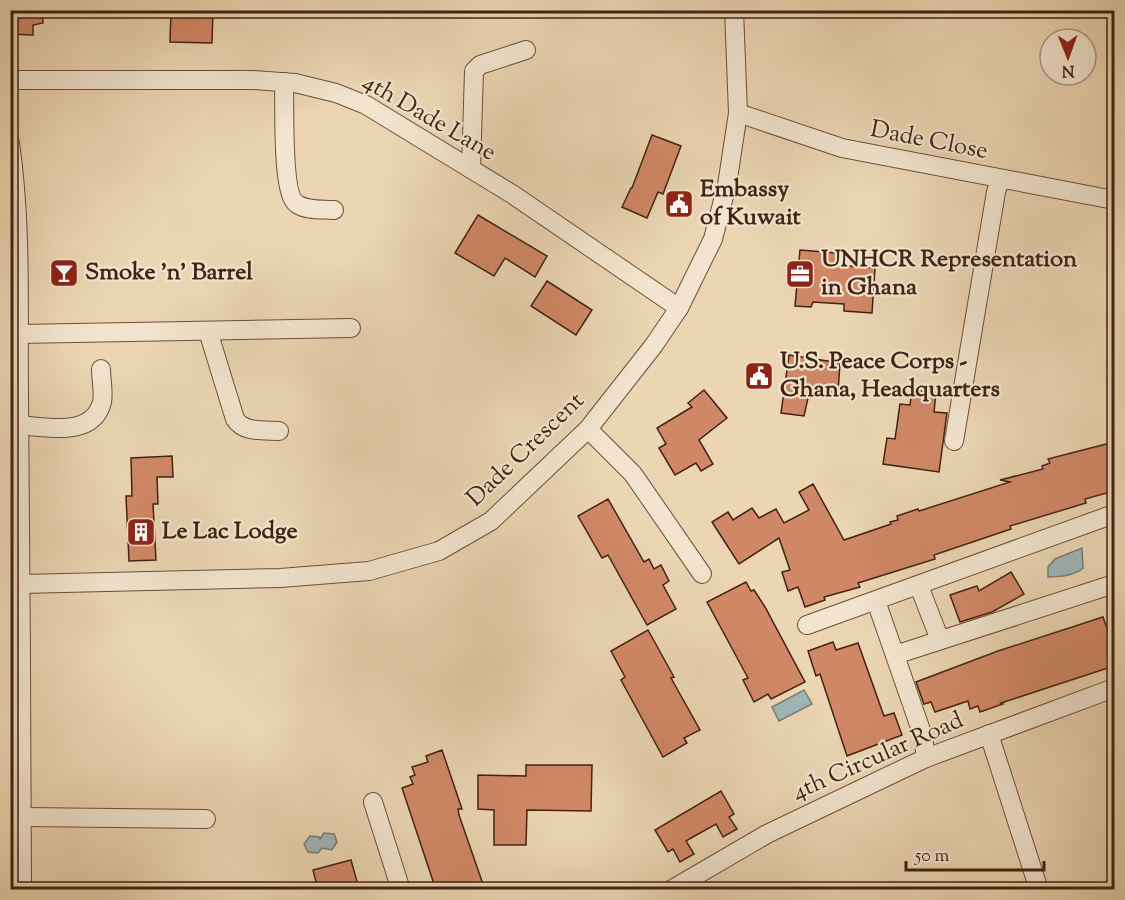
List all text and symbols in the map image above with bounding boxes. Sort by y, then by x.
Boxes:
north arrow [1038,27,1098,87]
text: N [1061,58,1075,81]
street label: 4th Dade Lane [356,66,502,170]
street label: Dade Close [867,113,991,169]
place label: Embassy of Kuwait [700,173,802,235]
public building icon: Embassy of Kuwait [663,188,695,220]
place label: UNHCR Representation in Ghana [821,243,1078,305]
place label: Smoke 'n' Barrel [85,256,253,290]
bar icon: Smoke 'n' Barrel [48,257,80,289]
office icon: UNHCR Representation in Ghana [784,258,816,290]
place label: U.S. Peace Corps - Ghana, Headquarters [780,345,1000,407]
public building icon: U.S. Peace Corps - Ghana, Headquarters [743,360,775,392]
street label: Dade Crescent [459,385,593,515]
place label: Le Lac Lodge [162,515,298,549]
building icon: Le Lac Lodge [125,516,157,548]
street label: 4th Circular Road [787,704,969,810]
scale bar [906,834,1044,872]
text: 50 m [914,844,950,870]

